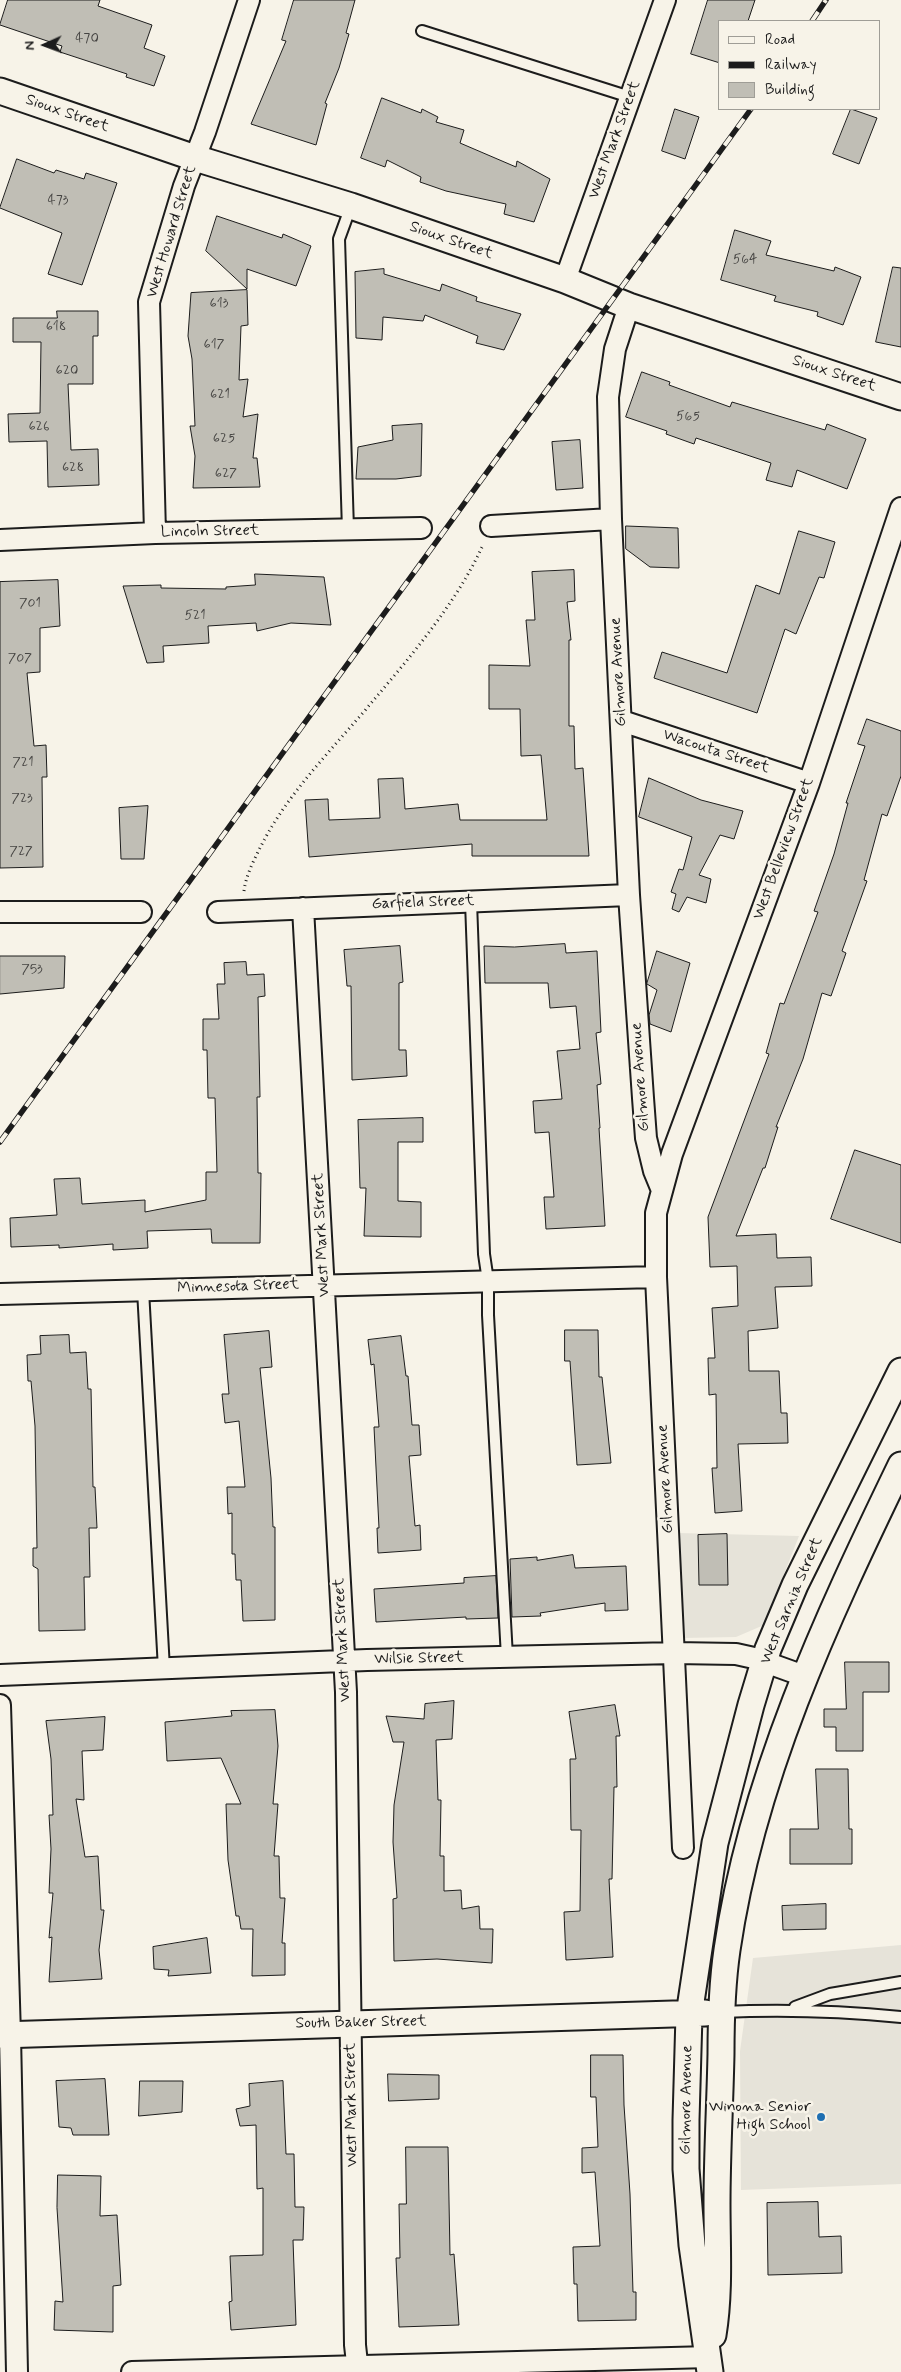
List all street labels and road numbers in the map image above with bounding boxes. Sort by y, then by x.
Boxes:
street label: West Mark Street [585,78,645,202]
street label: Sioux Street [23,91,111,137]
street label: West Howard Street [143,164,201,300]
street label: Sioux Street [407,218,495,264]
street label: Sioux Street [790,351,878,397]
street label: Lincoln Street [161,522,259,542]
street label: Gilmore Avenue [607,617,631,727]
street label: Wacouta Street [660,726,772,778]
street label: West Belleview Street [749,776,819,922]
street label: Garfield Street [371,892,475,914]
street label: Gilmore Avenue [628,1022,654,1132]
street label: West Mark Street [309,1173,335,1297]
street label: Minnesota Street [177,1275,299,1299]
street label: Gilmore Avenue [654,1424,678,1534]
street label: West Sarnia Street [757,1534,827,1668]
street label: West Mark Street [330,1578,356,1702]
street label: Wilsie Street [374,1649,464,1669]
street label: South Baker Street [295,2012,427,2034]
street label: West Mark Street [341,2043,363,2167]
street label: Gilmore Avenue [676,2045,698,2155]

